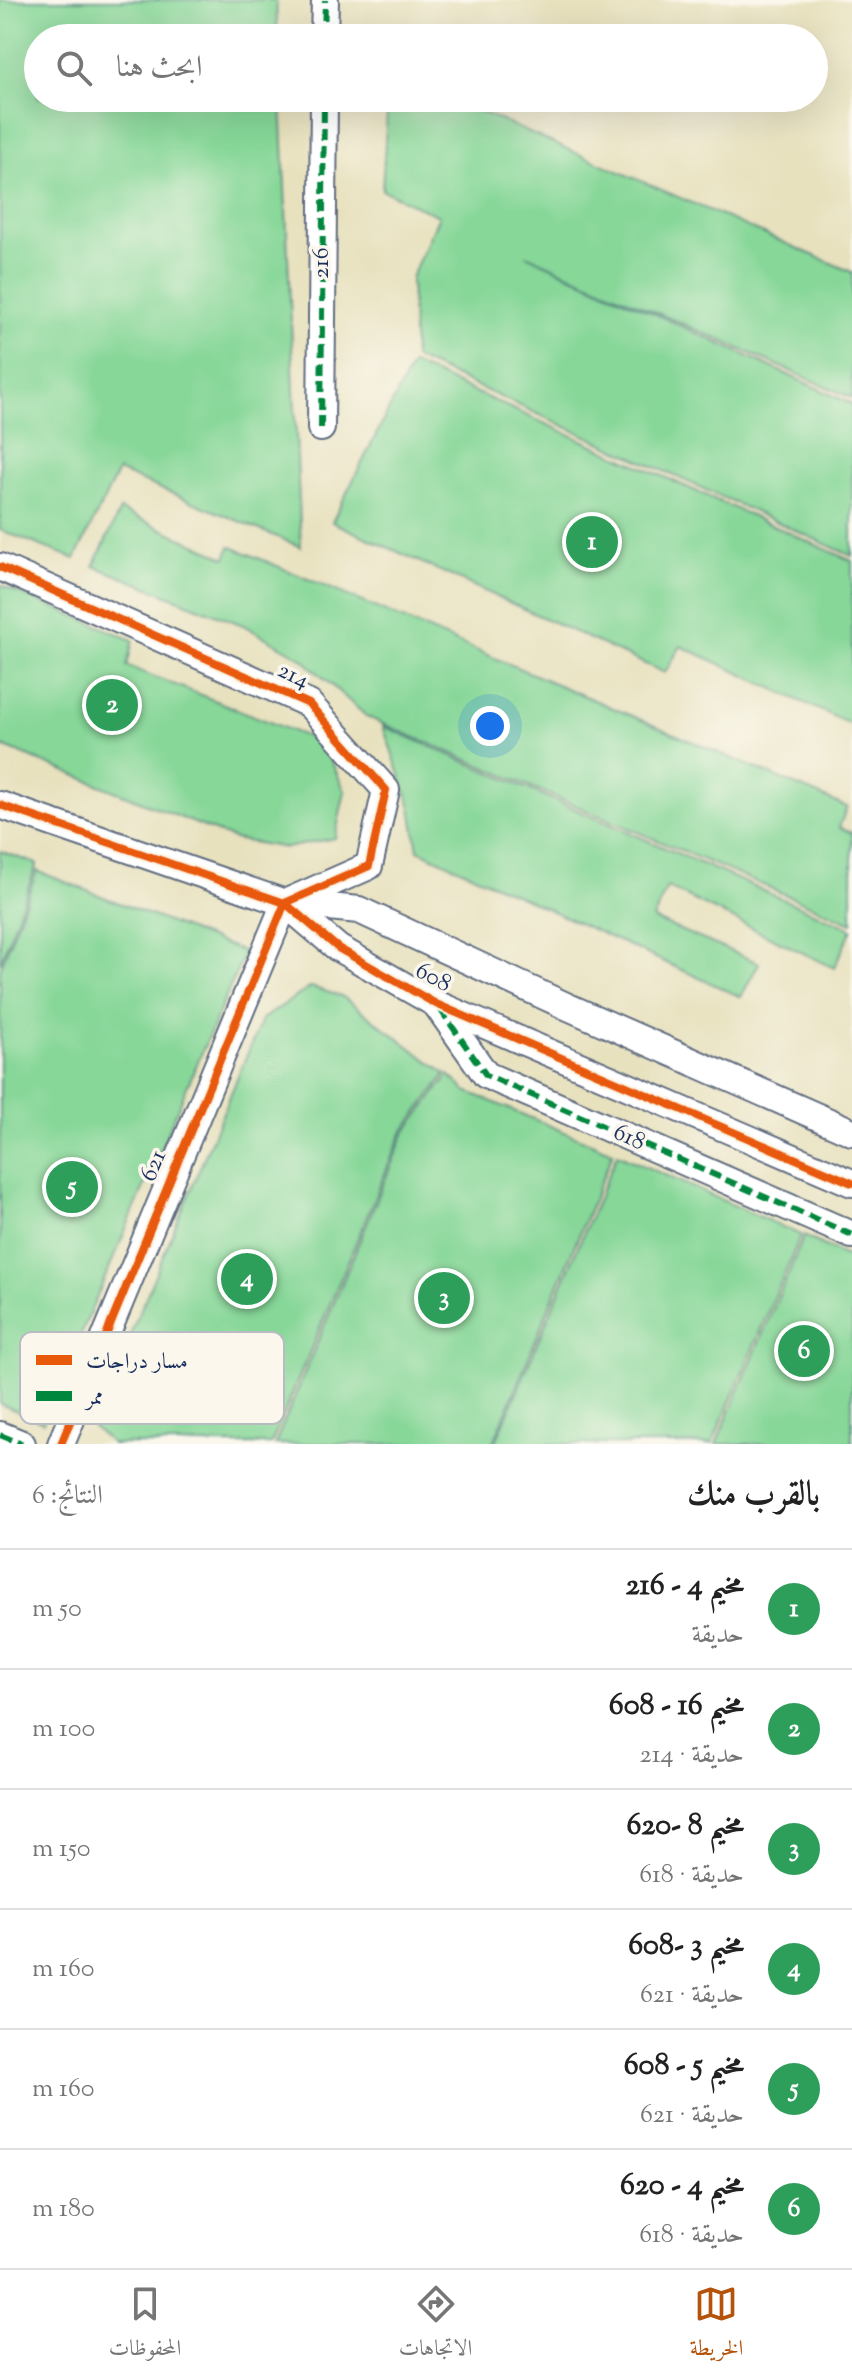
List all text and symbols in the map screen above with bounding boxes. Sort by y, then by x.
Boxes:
search box [24,24,828,112]
icon: search [52,46,96,90]
text: ابحث هنا [116,47,202,90]
street label: 216 [305,247,339,279]
pin: 1 [566,512,618,572]
street label: 214 [272,654,314,698]
pin: 2 [86,675,138,735]
your location [470,706,510,746]
street label: 608 [409,954,457,1002]
street label: 618 [608,1116,650,1160]
street label: 621 [132,1145,176,1187]
pin: 5 [46,1157,98,1217]
pin: 4 [221,1249,273,1309]
pin: 3 [418,1268,470,1328]
pin: 6 [778,1321,830,1381]
legend [20,1332,284,1424]
text: مسار دراجات [86,1347,188,1379]
text: ممر [84,1383,104,1415]
text: بالقرب منك [687,1471,820,1520]
text: النتائج: 6 [32,1478,103,1515]
text: مخيم 4 - 216 [625,1565,744,1608]
text: 50 m [32,1591,82,1628]
text: 1 [790,1591,798,1628]
text: حديقة [691,1617,744,1654]
text: مخيم 16 - 608 [609,1685,744,1728]
text: 100 m [32,1711,95,1748]
text: 2 [788,1711,800,1748]
text: حديقة · 214 [640,1737,744,1774]
text: مخيم 8 -620 [627,1805,744,1848]
text: 150 m [32,1831,91,1868]
text: 3 [789,1831,799,1868]
text: حديقة · 618 [639,1857,744,1894]
text: مخيم 3 -608 [628,1925,744,1968]
text: 160 m [32,1951,95,1988]
text: 4 [787,1951,801,1988]
text: حديقة · 621 [640,1977,744,2014]
text: مخيم 5 - 608 [624,2045,744,2088]
text: 160 m [32,2071,95,2108]
text: 5 [790,2071,798,2108]
text: حديقة · 621 [640,2097,744,2134]
text: مخيم 4 - 620 [620,2165,744,2208]
text: 180 m [32,2191,95,2228]
text: 6 [788,2191,800,2228]
text: حديقة · 618 [639,2217,744,2254]
tab: المحفوظات [109,2282,181,2369]
tab: الاتجاهات [399,2282,472,2369]
tab: الخريطة [690,2282,743,2369]

